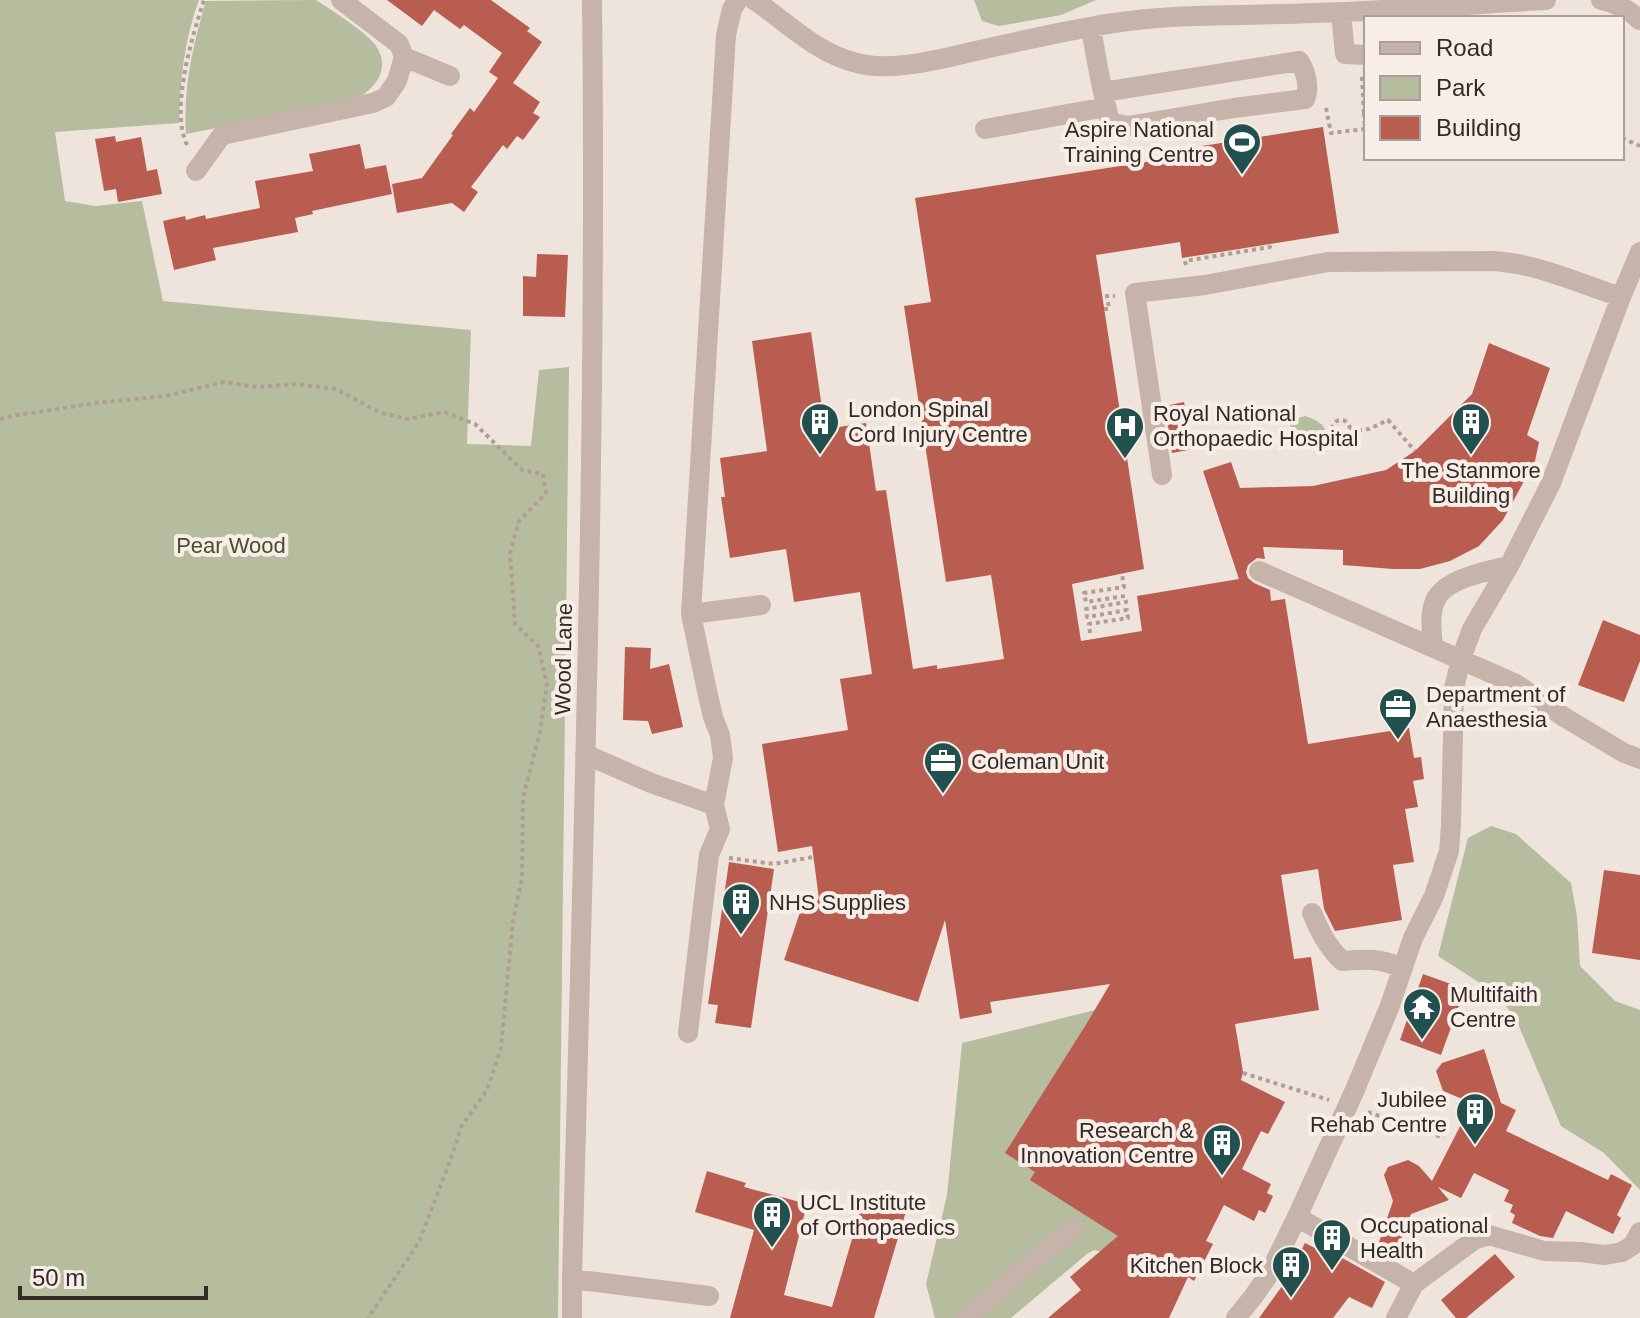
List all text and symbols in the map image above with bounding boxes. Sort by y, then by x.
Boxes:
legend [1364,16,1624,160]
text: Road [1436,34,1493,61]
text: Park [1436,74,1486,101]
text: Building [1436,114,1521,141]
place label: Aspire National Training Centre [1063,117,1214,167]
sports icon: Aspire National Training Centre [1221,121,1263,176]
place label: London Spinal Cord Injury Centre [848,397,1028,447]
building icon: London Spinal Cord Injury Centre [799,401,841,456]
place label: Royal National Orthopaedic Hospital [1153,401,1358,451]
building icon: The Stanmore Building [1450,401,1492,456]
hospital icon: Royal National Orthopaedic Hospital [1104,405,1146,460]
place label: The Stanmore Building [1401,458,1541,508]
park label: Pear Wood [176,533,286,558]
street label: Wood Lane [550,603,577,715]
place label: Department of Anaesthesia [1426,682,1566,732]
office icon: Department of Anaesthesia [1377,686,1419,741]
office icon: Coleman Unit [922,740,964,795]
place label: Coleman Unit [971,749,1104,774]
building icon: NHS Supplies [720,881,762,936]
place label: NHS Supplies [769,890,906,915]
place label: Multifaith Centre [1450,982,1538,1032]
temple icon: Multifaith Centre [1401,986,1443,1041]
place label: Jubilee Rehab Centre [1310,1087,1447,1137]
building icon: Jubilee Rehab Centre [1454,1091,1496,1146]
place label: Research & Innovation Centre [1020,1118,1194,1168]
building icon: Research & Innovation Centre [1201,1122,1243,1177]
place label: UCL Institute of Orthopaedics [800,1190,955,1240]
building icon: UCL Institute of Orthopaedics [751,1194,793,1249]
place label: Occupational Health [1360,1213,1488,1263]
building icon: Occupational Health [1311,1217,1353,1272]
building icon: Kitchen Block [1270,1244,1312,1299]
scale bar [20,1250,206,1300]
place label: Kitchen Block [1130,1253,1264,1278]
text: 50 m [32,1264,85,1291]

